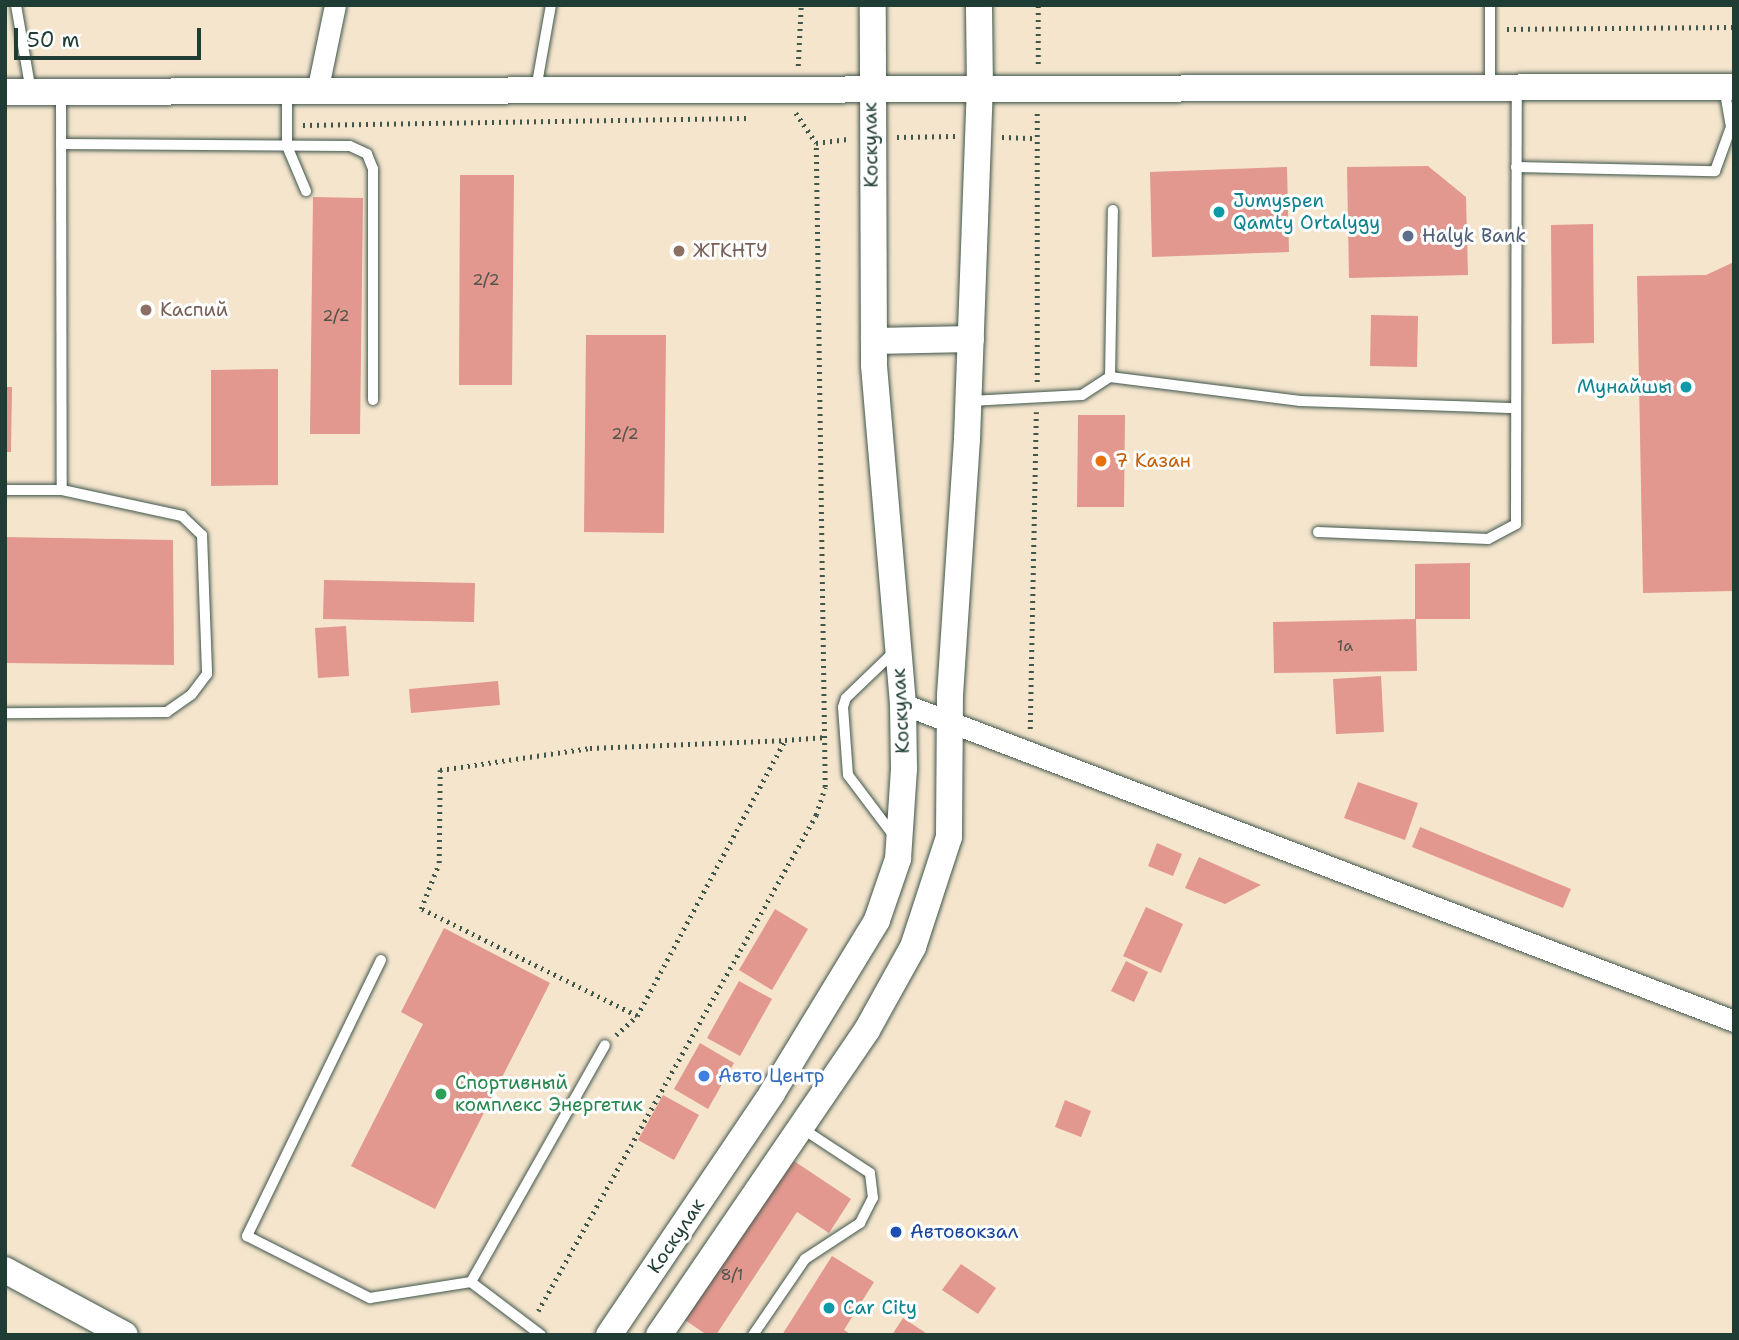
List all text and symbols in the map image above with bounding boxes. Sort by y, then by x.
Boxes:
scale bar [18,14,205,58]
text: 50 m [27,26,80,54]
street label: Коскулак [859,102,883,188]
place label: Jumyspen Qamty Ortalygy [1233,190,1380,234]
marker: Jumyspen Qamty Ortalygy [1211,204,1227,220]
place label: Halyk Bank [1422,225,1526,247]
marker: Halyk Bank [1400,228,1416,244]
place label: ЖГКНТУ [693,240,768,262]
marker: ЖГКНТУ [671,243,687,259]
house number: 2/2 [472,270,500,290]
place label: Каспий [160,299,228,321]
marker: Каспий [138,302,154,318]
house number: 2/2 [322,306,350,326]
place label: Мунайшы [1577,376,1672,398]
marker: Мунайшы [1678,379,1694,395]
house number: 2/2 [611,424,639,444]
place label: 7 Казан [1115,450,1191,472]
marker: 7 Казан [1093,453,1109,469]
house number: 1а [1337,636,1353,656]
street label: Коскулак [887,668,915,754]
place label: Авто Центр [718,1065,825,1087]
marker: Авто Центр [696,1068,712,1084]
place label: Спортивный комплекс Энергетик [455,1072,643,1116]
marker: Спортивный комплекс Энергетик [433,1086,449,1102]
street label: Коскулак [643,1194,709,1278]
place label: Автовокзал [910,1221,1018,1243]
marker: Автовокзал [888,1224,904,1240]
house number: 8/1 [720,1265,744,1285]
place label: Car City [843,1297,917,1319]
marker: Car City [821,1300,837,1316]

